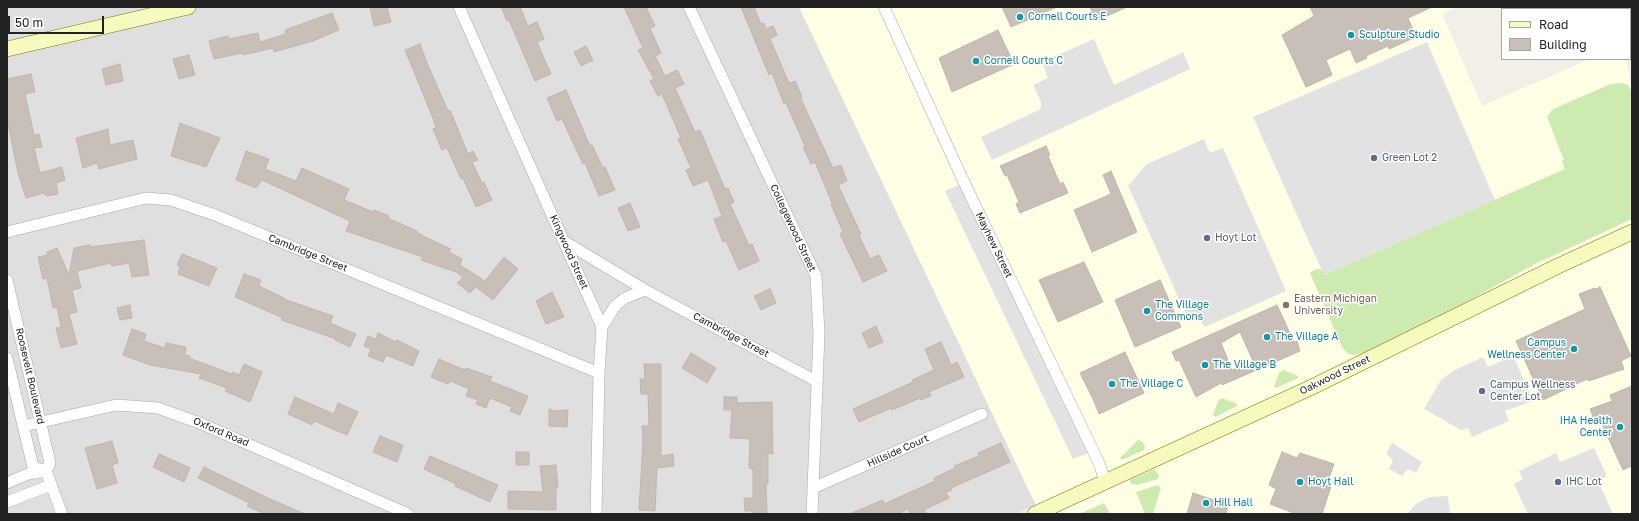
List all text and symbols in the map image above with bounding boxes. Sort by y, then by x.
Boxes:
scale bar [10,8,106,34]
legend [1501,8,1631,60]
place label: Cornell Courts E [1028,11,1106,23]
marker: Cornell Courts E [1015,12,1025,22]
text: 50 m [15,15,43,30]
text: Road [1539,17,1568,32]
place label: Sculpture Studio [1359,29,1439,41]
marker: Sculpture Studio [1346,30,1356,40]
text: Building [1539,37,1587,52]
place label: Cornell Courts C [984,55,1063,67]
marker: Cornell Courts C [971,56,981,66]
place label: Green Lot 2 [1382,152,1437,164]
marker: Green Lot 2 [1369,153,1379,163]
street label: Collegewood Street [767,182,819,274]
street label: Mayhew Street [973,210,1015,280]
street label: Kingwood Street [547,213,591,291]
street label: Cambridge Street [267,232,349,274]
place label: Hoyt Lot [1215,232,1256,244]
marker: Hoyt Lot [1202,233,1212,243]
place label: Eastern Michigan University [1294,293,1377,316]
place label: The Village Commons [1155,299,1209,322]
marker: Eastern Michigan University [1281,300,1291,310]
marker: The Village Commons [1142,306,1152,316]
street label: Cambridge Street [691,310,771,360]
street label: Roosevelt Boulevard [13,327,47,425]
place label: The Village A [1275,331,1338,343]
marker: The Village A [1262,332,1272,342]
place label: Campus Wellness Center [1487,337,1566,360]
marker: Campus Wellness Center [1569,344,1579,354]
street label: Oakwood Street [1298,353,1372,397]
place label: The Village B [1213,359,1276,371]
marker: The Village B [1200,360,1210,370]
place label: The Village C [1120,378,1183,390]
marker: The Village C [1107,379,1117,389]
place label: Campus Wellness Center Lot [1490,379,1575,402]
marker: Campus Wellness Center Lot [1477,386,1487,396]
street label: Oxford Road [191,415,251,449]
place label: IHA Health Center [1560,415,1612,438]
marker: IHA Health Center [1615,422,1625,432]
street label: Hillside Court [865,432,931,470]
place label: Hoyt Hall [1308,476,1353,488]
place label: IHC Lot [1566,476,1602,488]
marker: Hoyt Hall [1295,477,1305,487]
marker: IHC Lot [1553,477,1563,487]
place label: Hill Hall [1214,497,1253,509]
marker: Hill Hall [1201,498,1211,508]

